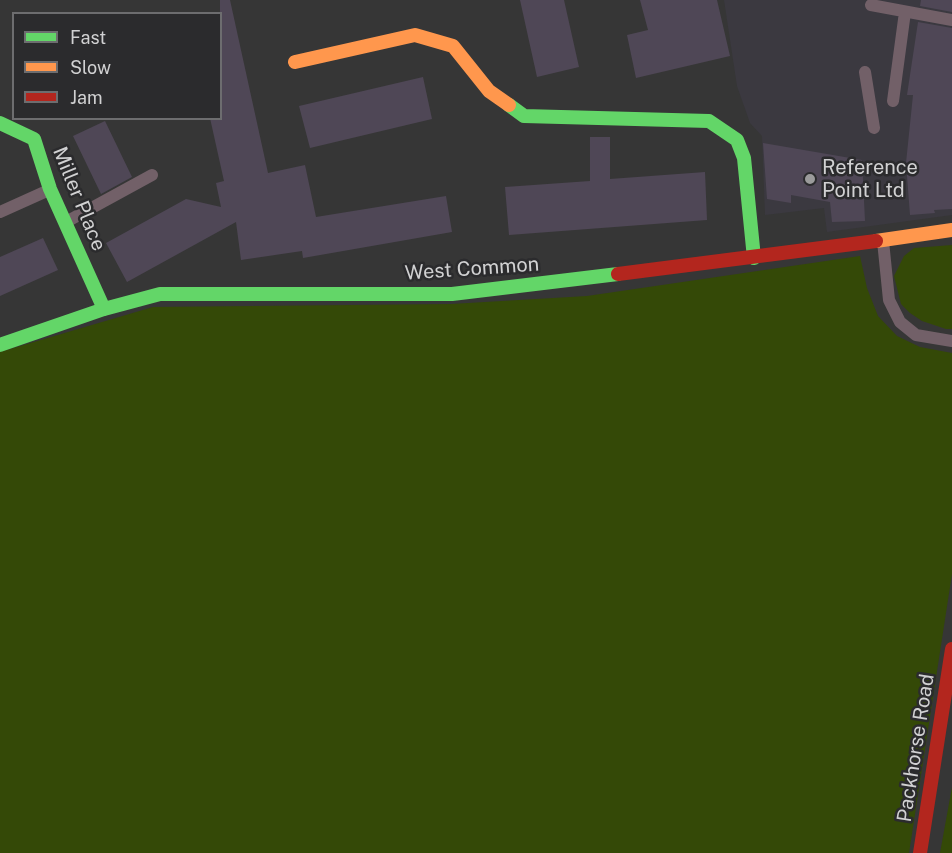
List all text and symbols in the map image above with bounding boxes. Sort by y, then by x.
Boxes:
legend [12,12,222,120]
text: Fast [70,27,106,48]
text: Slow [70,57,111,78]
text: Jam [70,87,103,108]
street label: Miller Place [47,144,111,254]
place label: Reference Point Ltd [822,156,918,203]
marker: Reference Point Ltd [803,172,817,186]
street label: West Common [404,252,540,286]
street label: Packhorse Road [892,672,940,824]

